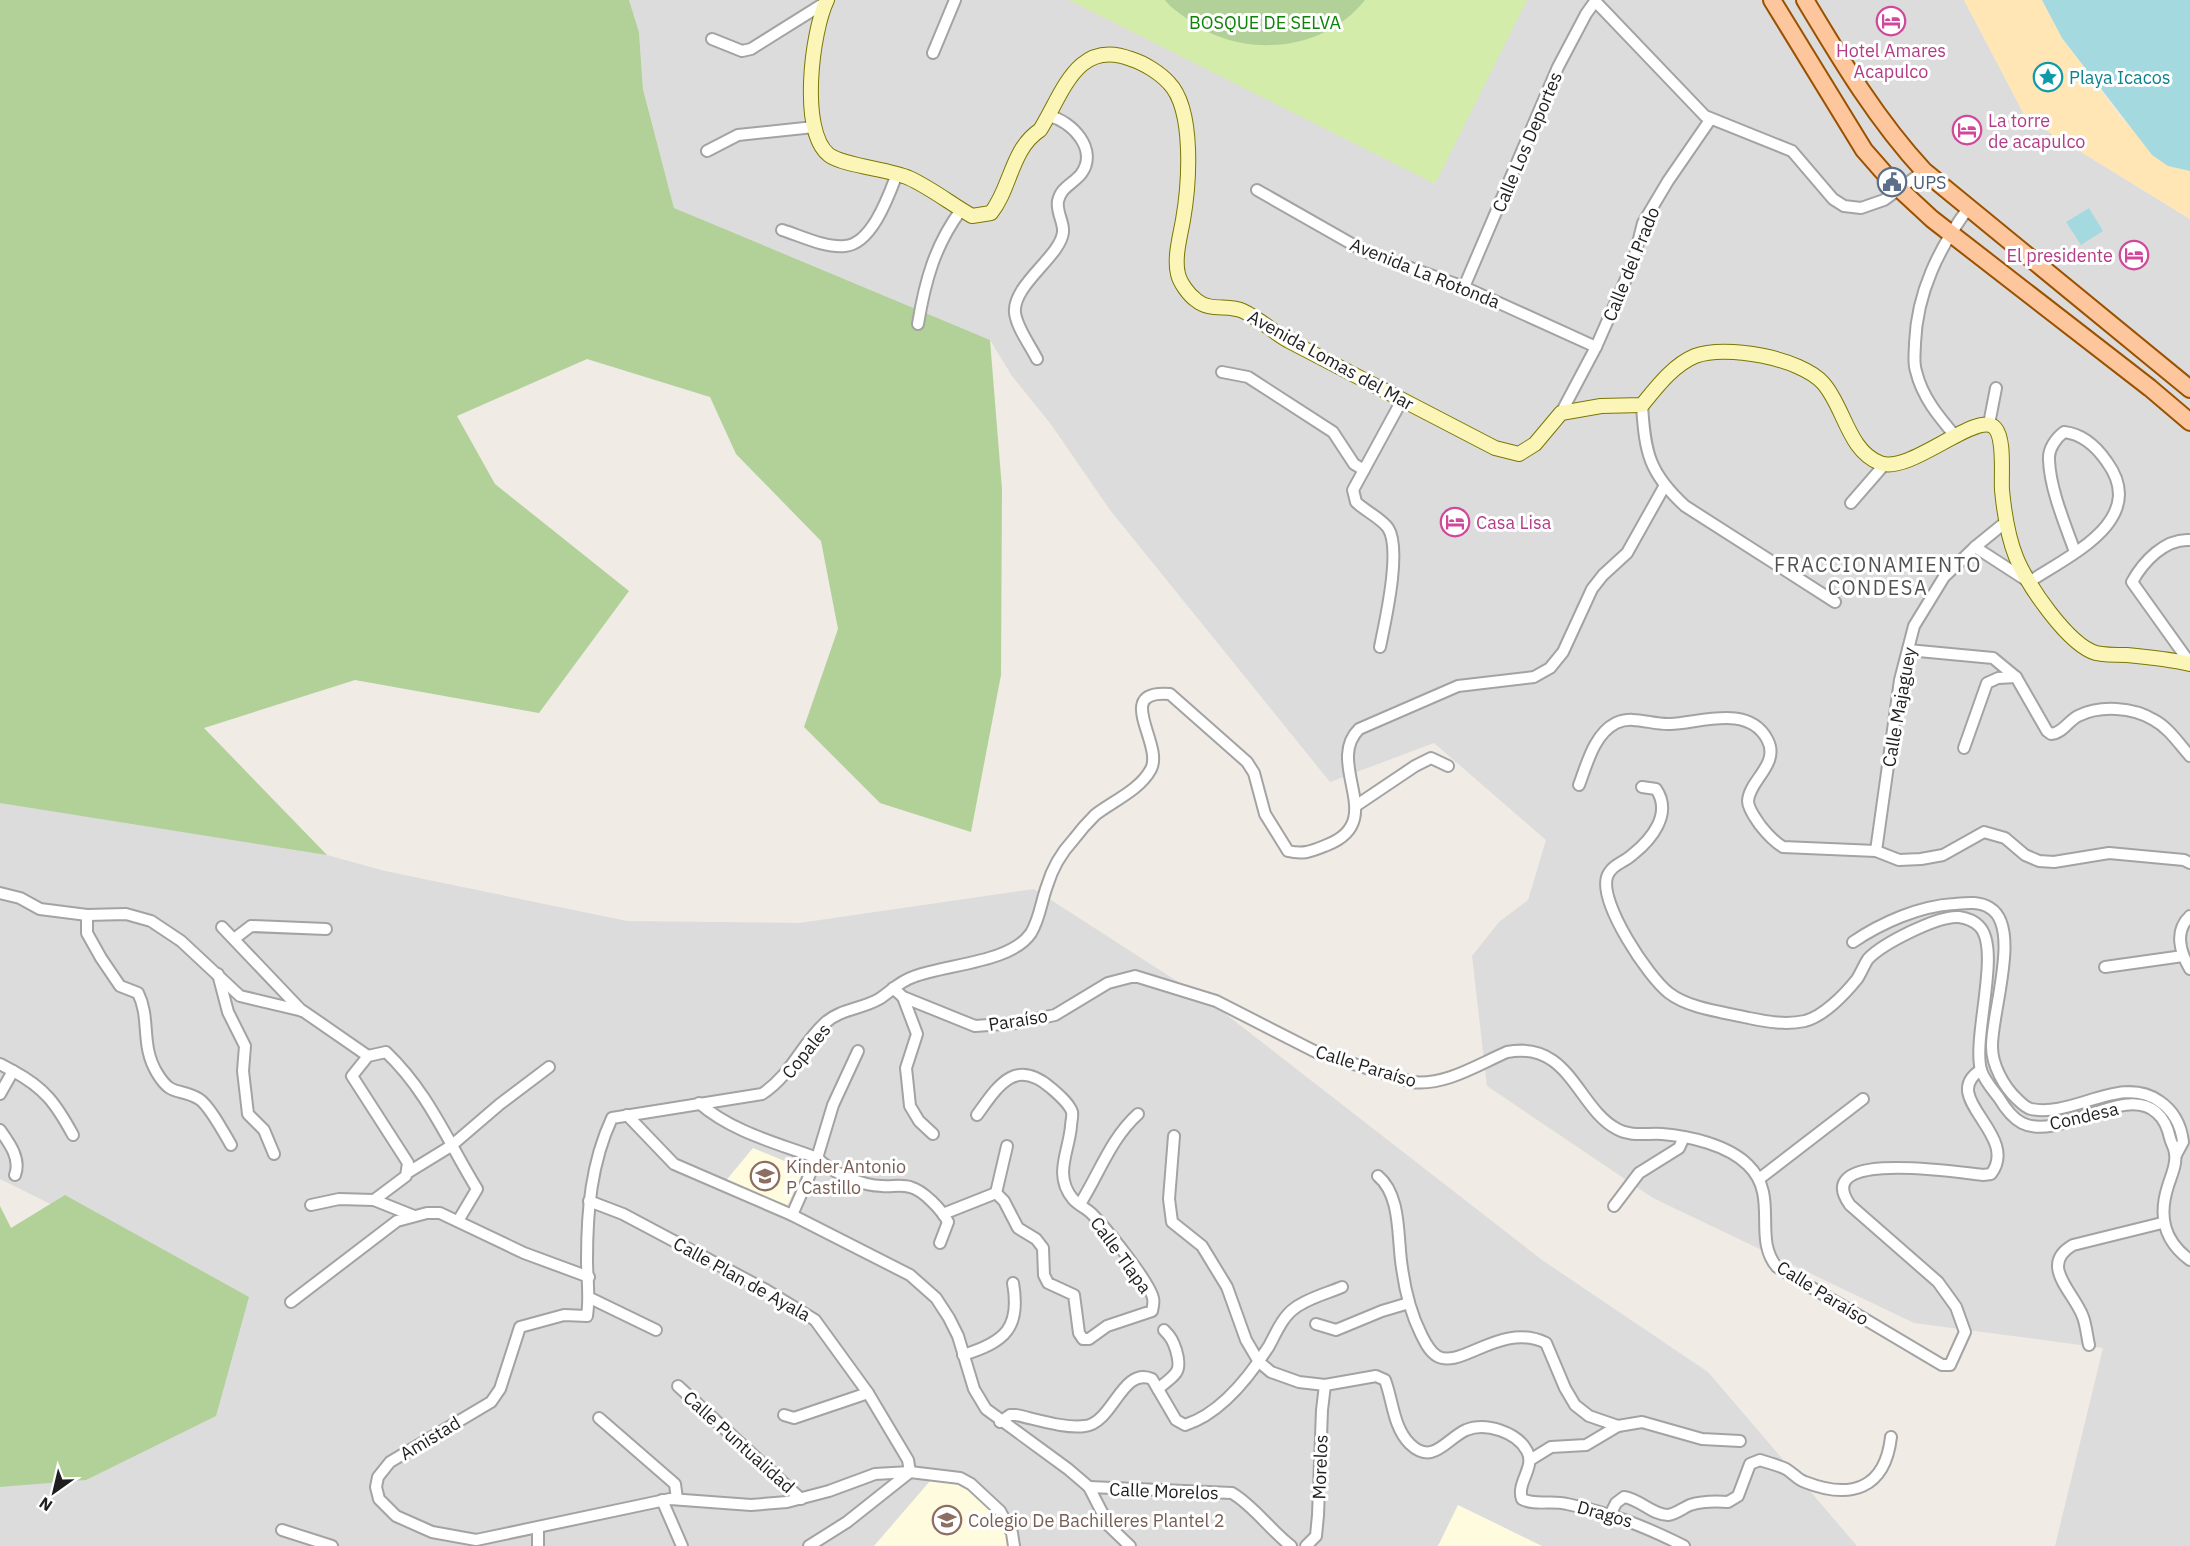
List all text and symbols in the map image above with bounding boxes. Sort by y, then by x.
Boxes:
hotel icon: Hotel Amares Acapulco [1875,5,1907,37]
park label: BOSQUE DE SELVA [1189,11,1341,34]
place label: Hotel Amares Acapulco [1836,39,1946,83]
place icon: Playa Icacos [2032,61,2064,93]
place label: Playa Icacos [2069,66,2170,89]
street label: Calle Los Deportes [1487,68,1567,216]
place label: La torre de acapulco [1988,109,2085,153]
hotel icon: La torre de acapulco [1951,114,1983,146]
public building icon: UPS [1876,166,1908,198]
place label: UPS [1913,171,1947,194]
street label: Calle del Prado [1598,203,1664,325]
street label: Avenida La Rotonda [1347,232,1504,314]
hotel icon: El presidente [2118,239,2150,271]
place label: El presidente [2007,244,2113,267]
street label: Avenida Lomas del Mar [1244,305,1418,415]
hotel icon: Casa Lisa [1439,506,1471,538]
place label: Casa Lisa [1476,511,1552,534]
district label: FRACCIONAMIENTO CONDESA [1774,551,1982,601]
street label: Calle Majaguey [1877,645,1921,769]
street label: Paraíso [987,1004,1049,1036]
street label: Copales [777,1019,835,1083]
street label: Calle Paraíso [1313,1040,1419,1092]
street label: Condesa [2047,1097,2121,1135]
place label: Kinder Antonio P Castillo [786,1155,906,1199]
school or university icon: Kinder Antonio P Castillo [749,1160,781,1192]
street label: Calle Tlapa [1085,1212,1157,1298]
street label: Calle Plan de Ayala [669,1232,815,1326]
street label: Calle Paraíso [1773,1256,1873,1330]
street label: Calle Puntualidad [679,1386,799,1498]
street label: Amistad [395,1411,465,1465]
street label: Morelos [1307,1434,1333,1500]
north arrow [24,1462,84,1522]
street label: Calle Morelos [1109,1478,1219,1504]
text: N [35,1493,56,1516]
street label: Dragos [1575,1495,1635,1533]
school or university icon: Colegio De Bachilleres Plantel 2 [931,1504,963,1536]
place label: Colegio De Bachilleres Plantel 2 [968,1509,1224,1532]

